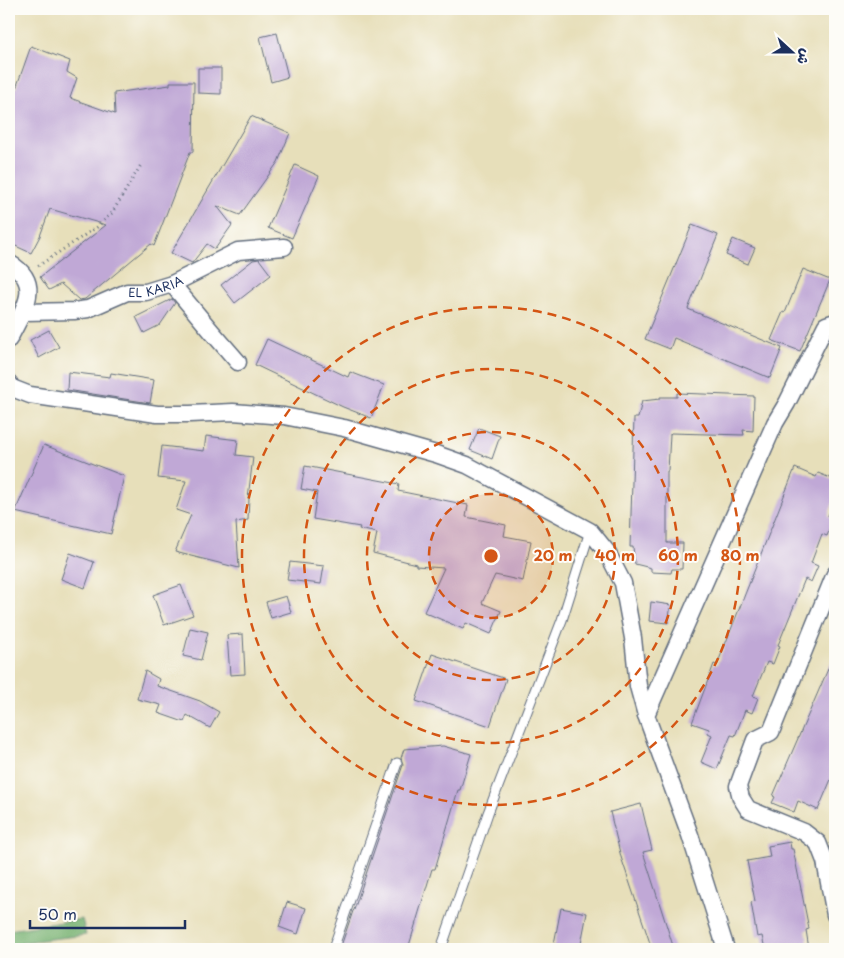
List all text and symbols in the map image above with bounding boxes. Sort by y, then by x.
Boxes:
north arrow [766,28,816,78]
text: ش [792,46,817,68]
street label: EL KARIA [128,271,186,301]
text: 20 m [534,543,572,566]
text: 40 m [595,543,635,566]
text: 60 m [658,543,698,566]
text: 80 m [720,543,760,566]
centre of rings [482,547,500,565]
scale bar [30,898,185,930]
text: 50 m [38,902,77,925]

